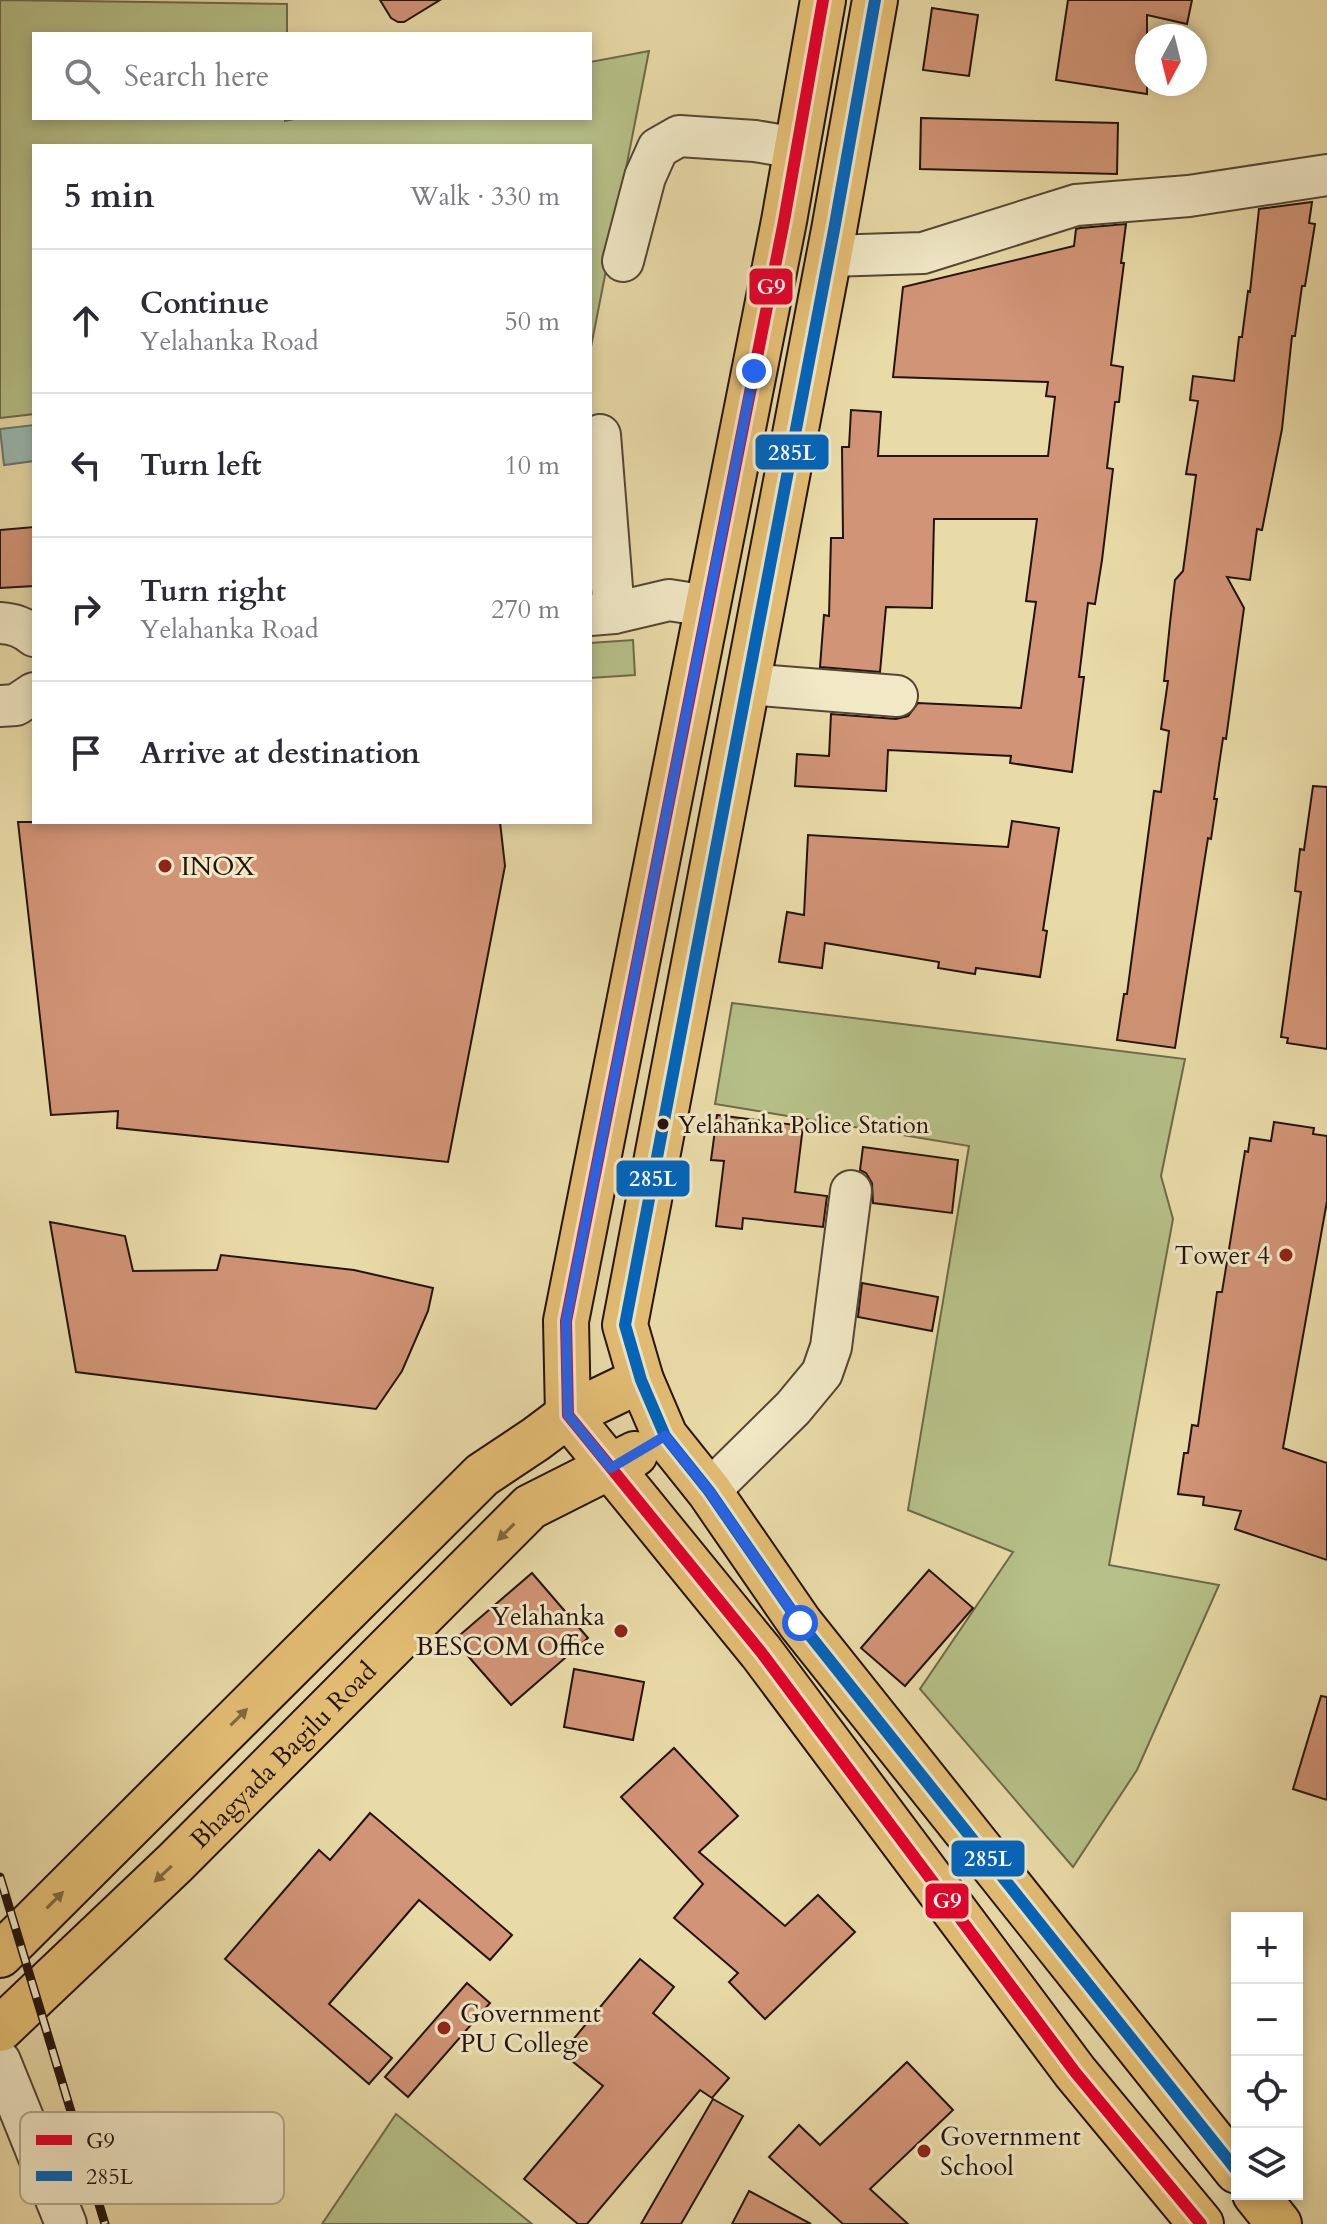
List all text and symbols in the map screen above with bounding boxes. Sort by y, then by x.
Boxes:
north arrow [1135,24,1207,96]
search box [32,32,592,120]
icon: search [60,54,104,98]
text: Search here [124,56,269,97]
text: 5 min [64,173,155,219]
text: Walk · 330 m [410,179,560,214]
line badge: G9 [748,267,794,306]
text: G9 [756,272,786,302]
text: Continue [140,283,269,324]
icon: ahead [64,299,108,343]
text: 50 m [504,304,560,339]
text: Yelahanka Road [140,324,319,359]
route end [736,353,772,389]
line badge: 285L [754,433,830,471]
text: 285L [768,438,816,468]
icon: left [64,443,108,487]
text: Turn left [140,445,262,486]
text: 10 m [504,448,560,483]
text: Turn right [140,571,286,612]
icon: right [64,587,108,631]
text: 270 m [491,592,560,627]
text: Yelahanka Road [140,612,319,647]
icon: arrive [64,731,108,775]
text: Arrive at destination [140,733,420,774]
place label: INOX [181,849,256,884]
marker: INOX [156,857,174,875]
place label: Yelahanka Police Station [678,1109,930,1142]
marker: Yelahanka Police Station [655,1116,671,1132]
line badge: 285L [615,1159,691,1198]
text: 285L [629,1164,677,1194]
place label: Tower 4 [1174,1238,1270,1273]
marker: Tower 4 [1277,1246,1295,1264]
one-way arrow [497,1522,515,1541]
place label: Yelahanka BESCOM Office [416,1599,605,1664]
route start [782,1605,818,1641]
marker: Yelahanka BESCOM Office [612,1622,630,1640]
street label: Bhagyada Bagilu Road [182,1654,384,1856]
one-way arrow [229,1708,248,1727]
line badge: 285L [950,1839,1026,1878]
text: 285L [964,1844,1012,1874]
one-way arrow [154,1865,173,1883]
line badge: G9 [924,1882,970,1920]
text: G9 [932,1886,962,1916]
one-way arrow [45,1891,64,1910]
map controls [1231,1912,1303,2200]
button: + [1231,1912,1303,1984]
button: − [1231,1984,1303,2056]
place label: Government PU College [460,1996,601,2061]
marker: Government PU College [435,2019,453,2037]
button: locate [1231,2056,1303,2128]
legend [20,2112,284,2204]
place label: Government School [940,2119,1081,2184]
text: G9 [86,2126,115,2156]
button: layers [1231,2128,1303,2200]
marker: Government School [915,2142,933,2160]
text: 285L [86,2162,134,2192]

